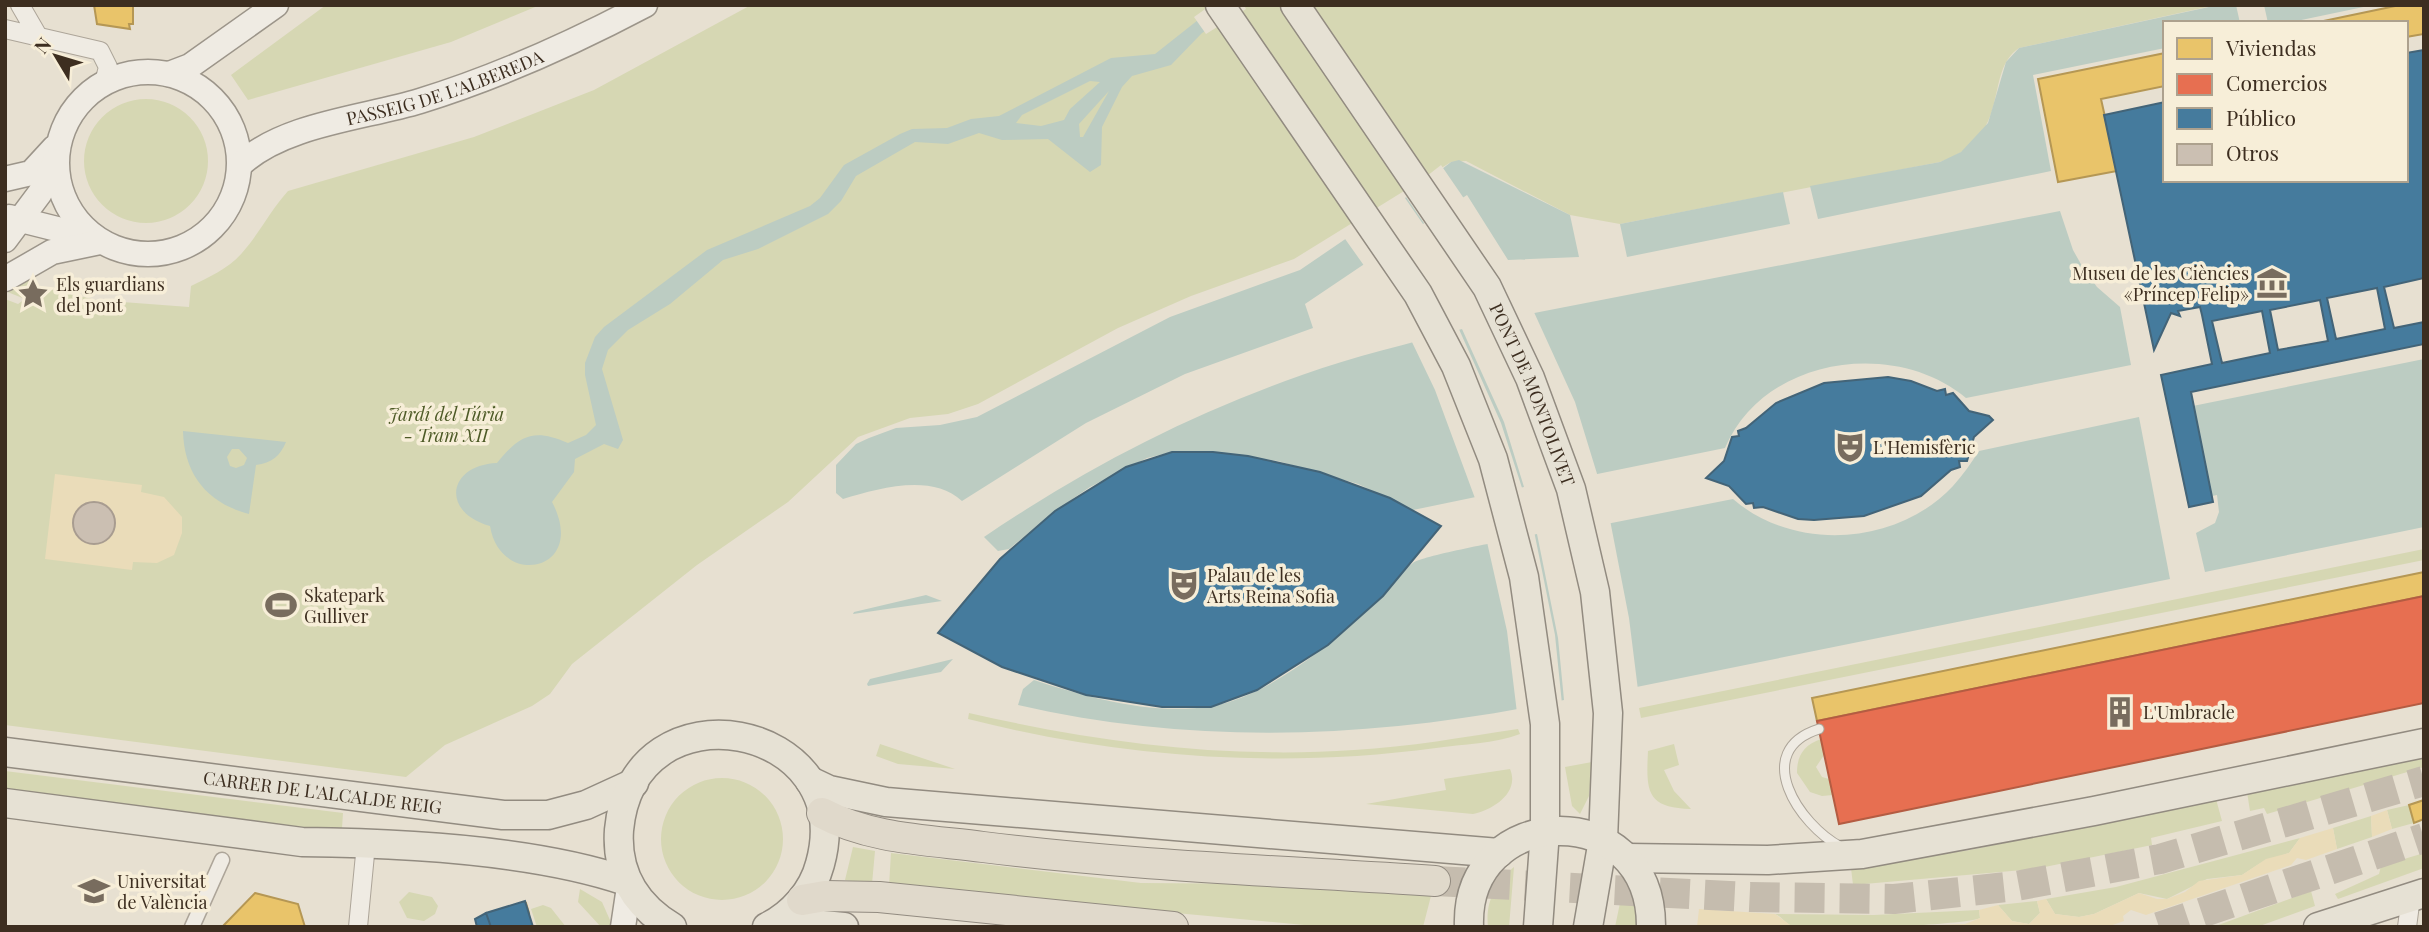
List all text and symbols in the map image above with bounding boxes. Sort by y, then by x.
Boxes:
north arrow [21,21,91,91]
legend [2163,21,2408,182]
text: N [27,31,56,58]
text: Viviendas [2225,33,2316,61]
street label: PASSEIG DE L'ALBEREDA [344,44,547,130]
text: Comercios [2226,68,2327,96]
text: Público [2226,103,2296,131]
text: Otros [2226,138,2279,166]
place label: Museu de les Ciències «Príncep Felip» [2072,261,2249,306]
museum icon: Museu de les Ciències «Príncep Felip» [2255,266,2289,300]
place label: Els guardians del pont [56,272,165,317]
place icon: Els guardians del pont [16,277,50,311]
street label: PONT DE MONTOLIVET [1484,299,1581,489]
park label: Jardí del Túria - Tram XII [388,402,504,447]
theatre icon: L'Hemisfèric [1833,430,1867,464]
place label: L'Hemisfèric [1873,435,1976,459]
place label: Palau de les Arts Reina Sofia [1206,563,1335,608]
theatre icon: Palau de les Arts Reina Sofia [1167,568,1201,602]
place label: Skatepark Gulliver [304,583,385,628]
sports icon: Skatepark Gulliver [264,588,298,622]
building icon: L'Umbracle [2103,695,2137,729]
place label: L'Umbracle [2143,700,2235,724]
street label: CARRER DE L'ALCALDE REIG [202,765,443,819]
place label: Universitat de València [117,869,207,914]
school or university icon: Universitat de València [77,874,111,908]

